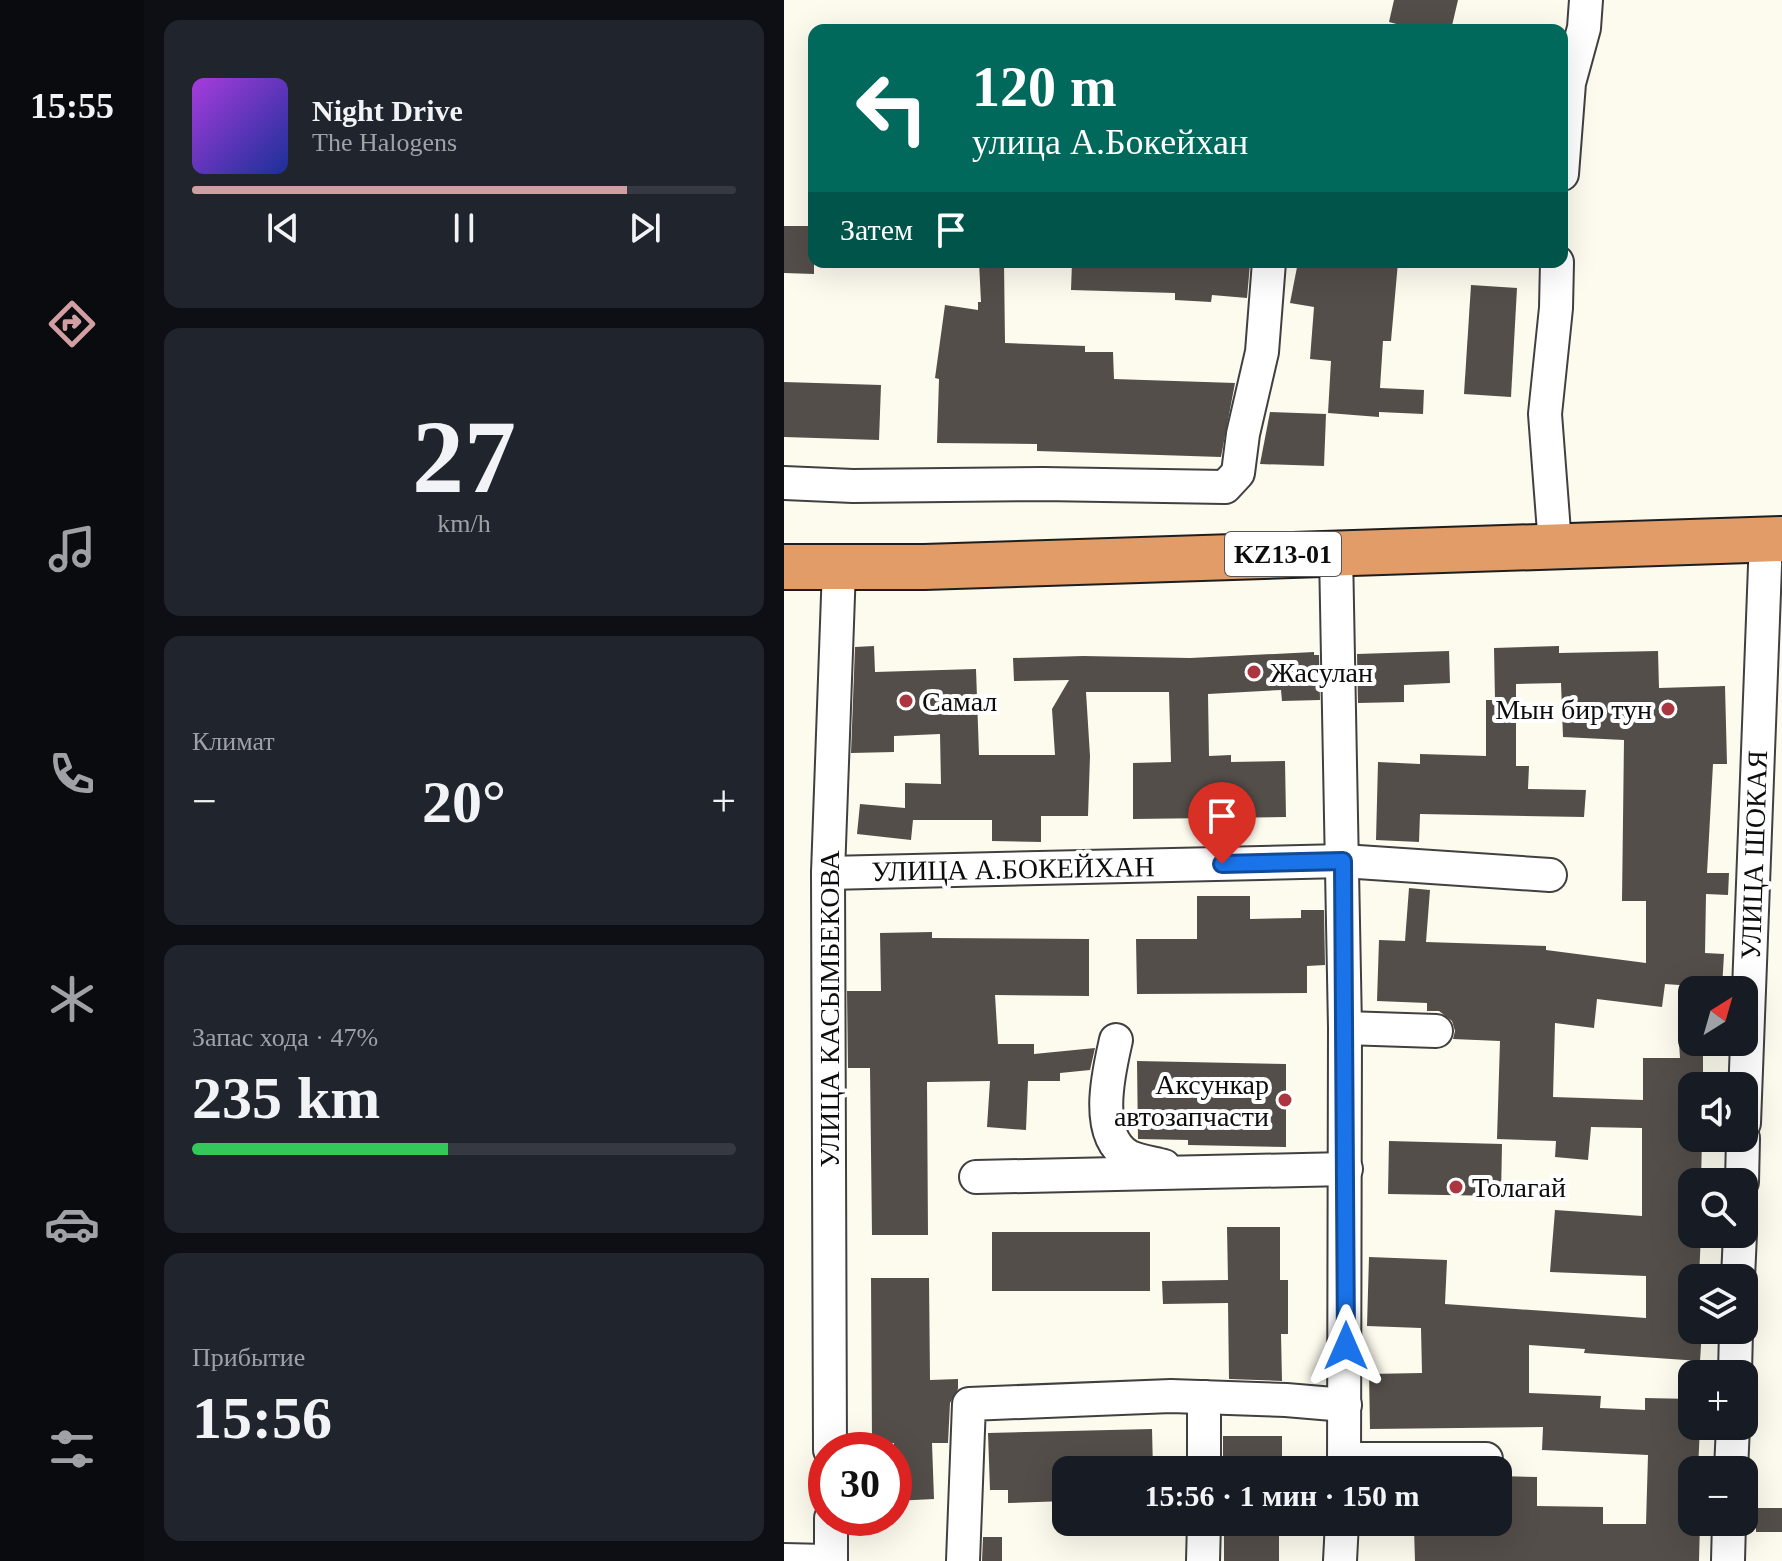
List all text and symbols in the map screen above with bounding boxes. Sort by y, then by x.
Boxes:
icon: left [840,56,944,160]
text: 120 m [972,56,1117,118]
text: 15:55 [30,86,114,126]
text: Night Drive [312,94,463,127]
text: улица А.Бокейхан [972,122,1248,162]
text: The Halogens [312,128,457,157]
icon: previous [261,206,305,250]
icon: pause [442,206,486,250]
icon: next [623,206,667,250]
icon: arrive [929,208,973,252]
text: Затем [840,213,913,246]
icon: directions [44,296,100,352]
text: 27 [412,399,516,514]
text: km/h [437,509,491,538]
icon: music [44,521,100,577]
road number: KZ13-01 [1225,532,1341,576]
place label: Жасулан [1270,657,1373,688]
marker: Жасулан [1245,663,1263,681]
place label: Самал [922,686,997,717]
marker: Самал [897,692,915,710]
place label: Мын бир тун [1495,694,1652,725]
marker: Мын бир тун [1659,700,1677,718]
text: Климат [192,727,275,756]
icon: phone [44,746,100,802]
street label: УЛИЦА ШОКАЯ [1735,750,1773,960]
text: 20° [422,769,506,835]
text: − [192,777,217,826]
text: + [711,777,736,826]
pin [1188,782,1256,864]
icon: arrive [1200,794,1244,838]
street label: УЛИЦА КАСЫМБЕКОВА [814,850,845,1168]
street label: УЛИЦА А.БОКЕЙХАН [871,851,1155,887]
icon: climate [44,971,100,1027]
north arrow [1678,976,1758,1056]
map controls [1678,976,1758,1536]
text: Запас хода · 47% [192,1023,378,1052]
text: 235 km [192,1065,380,1131]
place label: Аксункар автозапчасти [1114,1069,1269,1132]
button: sound [1678,1072,1758,1152]
marker: Аксункар автозапчасти [1276,1091,1294,1109]
button: search [1678,1168,1758,1248]
place label: Толагай [1472,1172,1566,1203]
marker: Толагай [1447,1178,1465,1196]
icon: car [44,1196,100,1252]
button: layers [1678,1264,1758,1344]
position arrow [1304,1304,1388,1388]
text: Прибытие [192,1343,305,1372]
button: + [1678,1360,1758,1440]
text: 15:56 [192,1385,332,1451]
icon: filters [44,1421,100,1477]
speed limit sign: 30 [808,1432,912,1536]
button: − [1678,1456,1758,1536]
text: 15:56 · 1 мин · 150 m [1145,1479,1420,1512]

